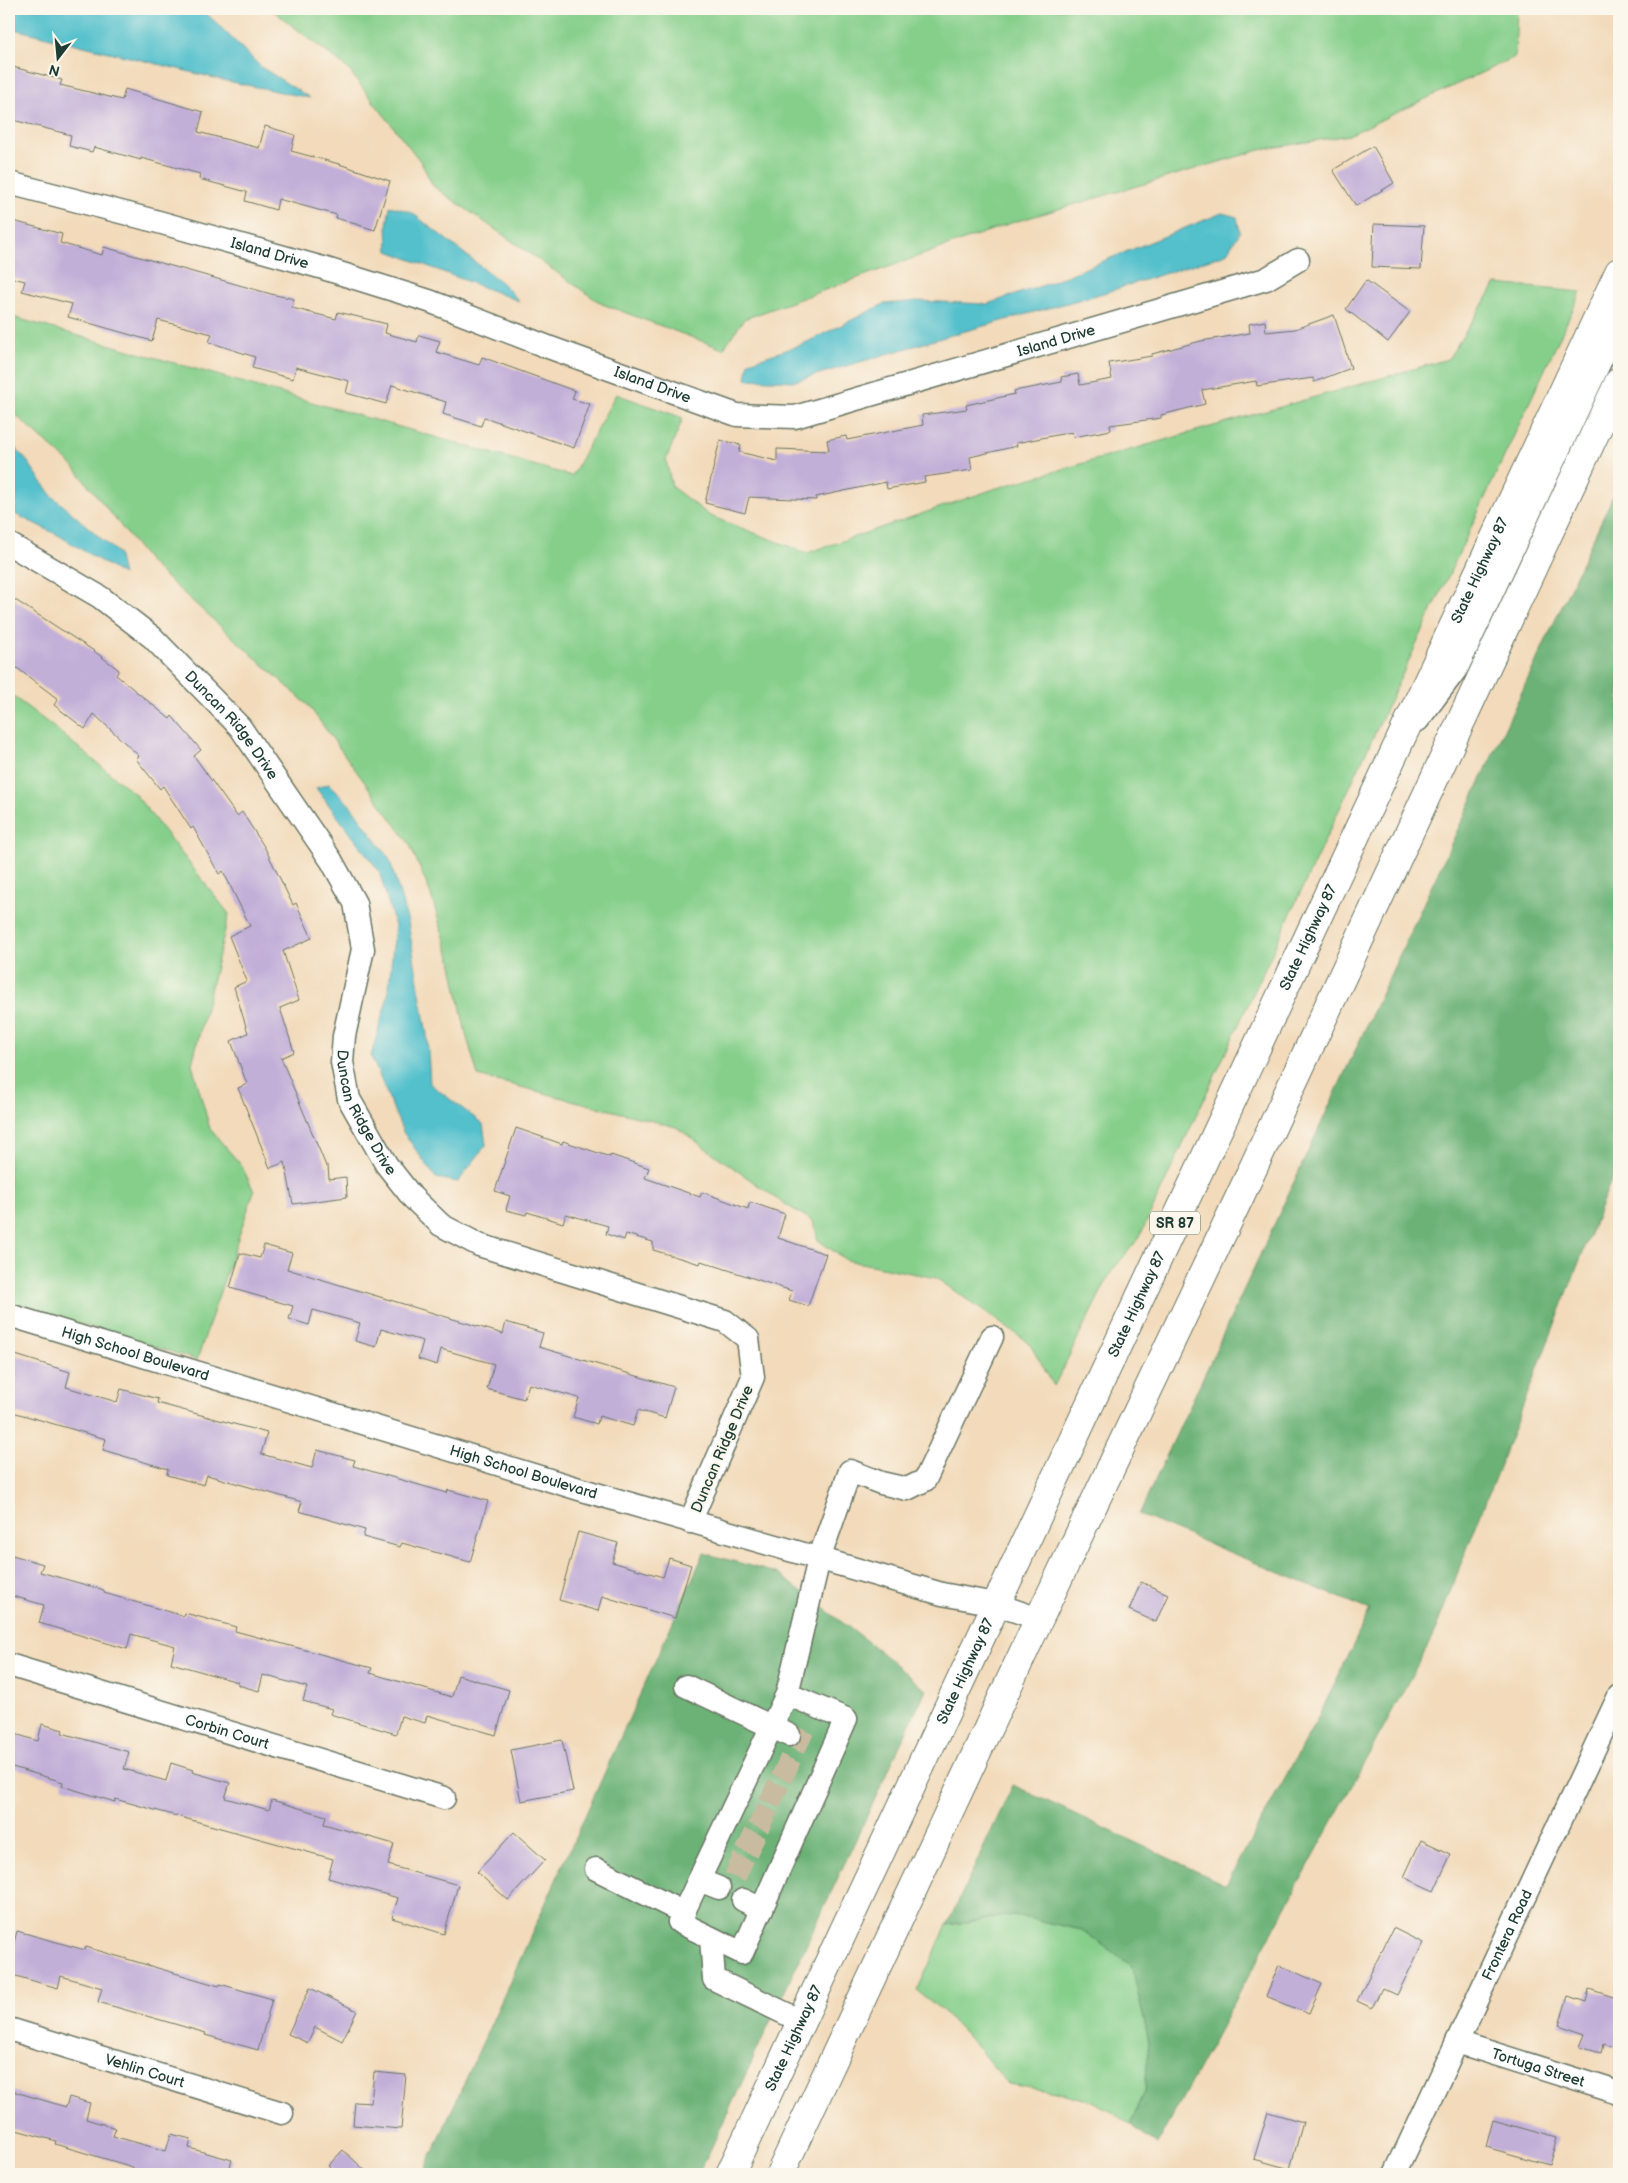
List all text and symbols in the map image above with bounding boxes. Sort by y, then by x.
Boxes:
north arrow [32,32,82,82]
text: N [47,60,62,80]
street label: Island Drive [228,234,311,274]
street label: Island Drive [1015,321,1098,361]
street label: Island Drive [611,363,693,408]
street label: State Highway 87 [1447,514,1513,627]
street label: Duncan Ridge Drive [180,667,282,783]
street label: State Highway 87 [1276,881,1342,994]
street label: Duncan Ridge Drive [332,1049,400,1180]
road number: SR 87 [1150,1212,1200,1234]
street label: State Highway 87 [1104,1248,1170,1360]
street label: High School Boulevard [59,1323,211,1386]
street label: Duncan Ridge Drive [687,1383,758,1516]
street label: High School Boulevard [447,1441,600,1504]
street label: State Highway 87 [933,1615,999,1727]
street label: Corbin Court [183,1710,272,1754]
street label: Frontera Road [1478,1887,1537,1984]
street label: State Highway 87 [761,1982,827,2094]
street label: Tortuga Street [1489,2044,1587,2092]
street label: Vehlin Court [102,2050,187,2093]

